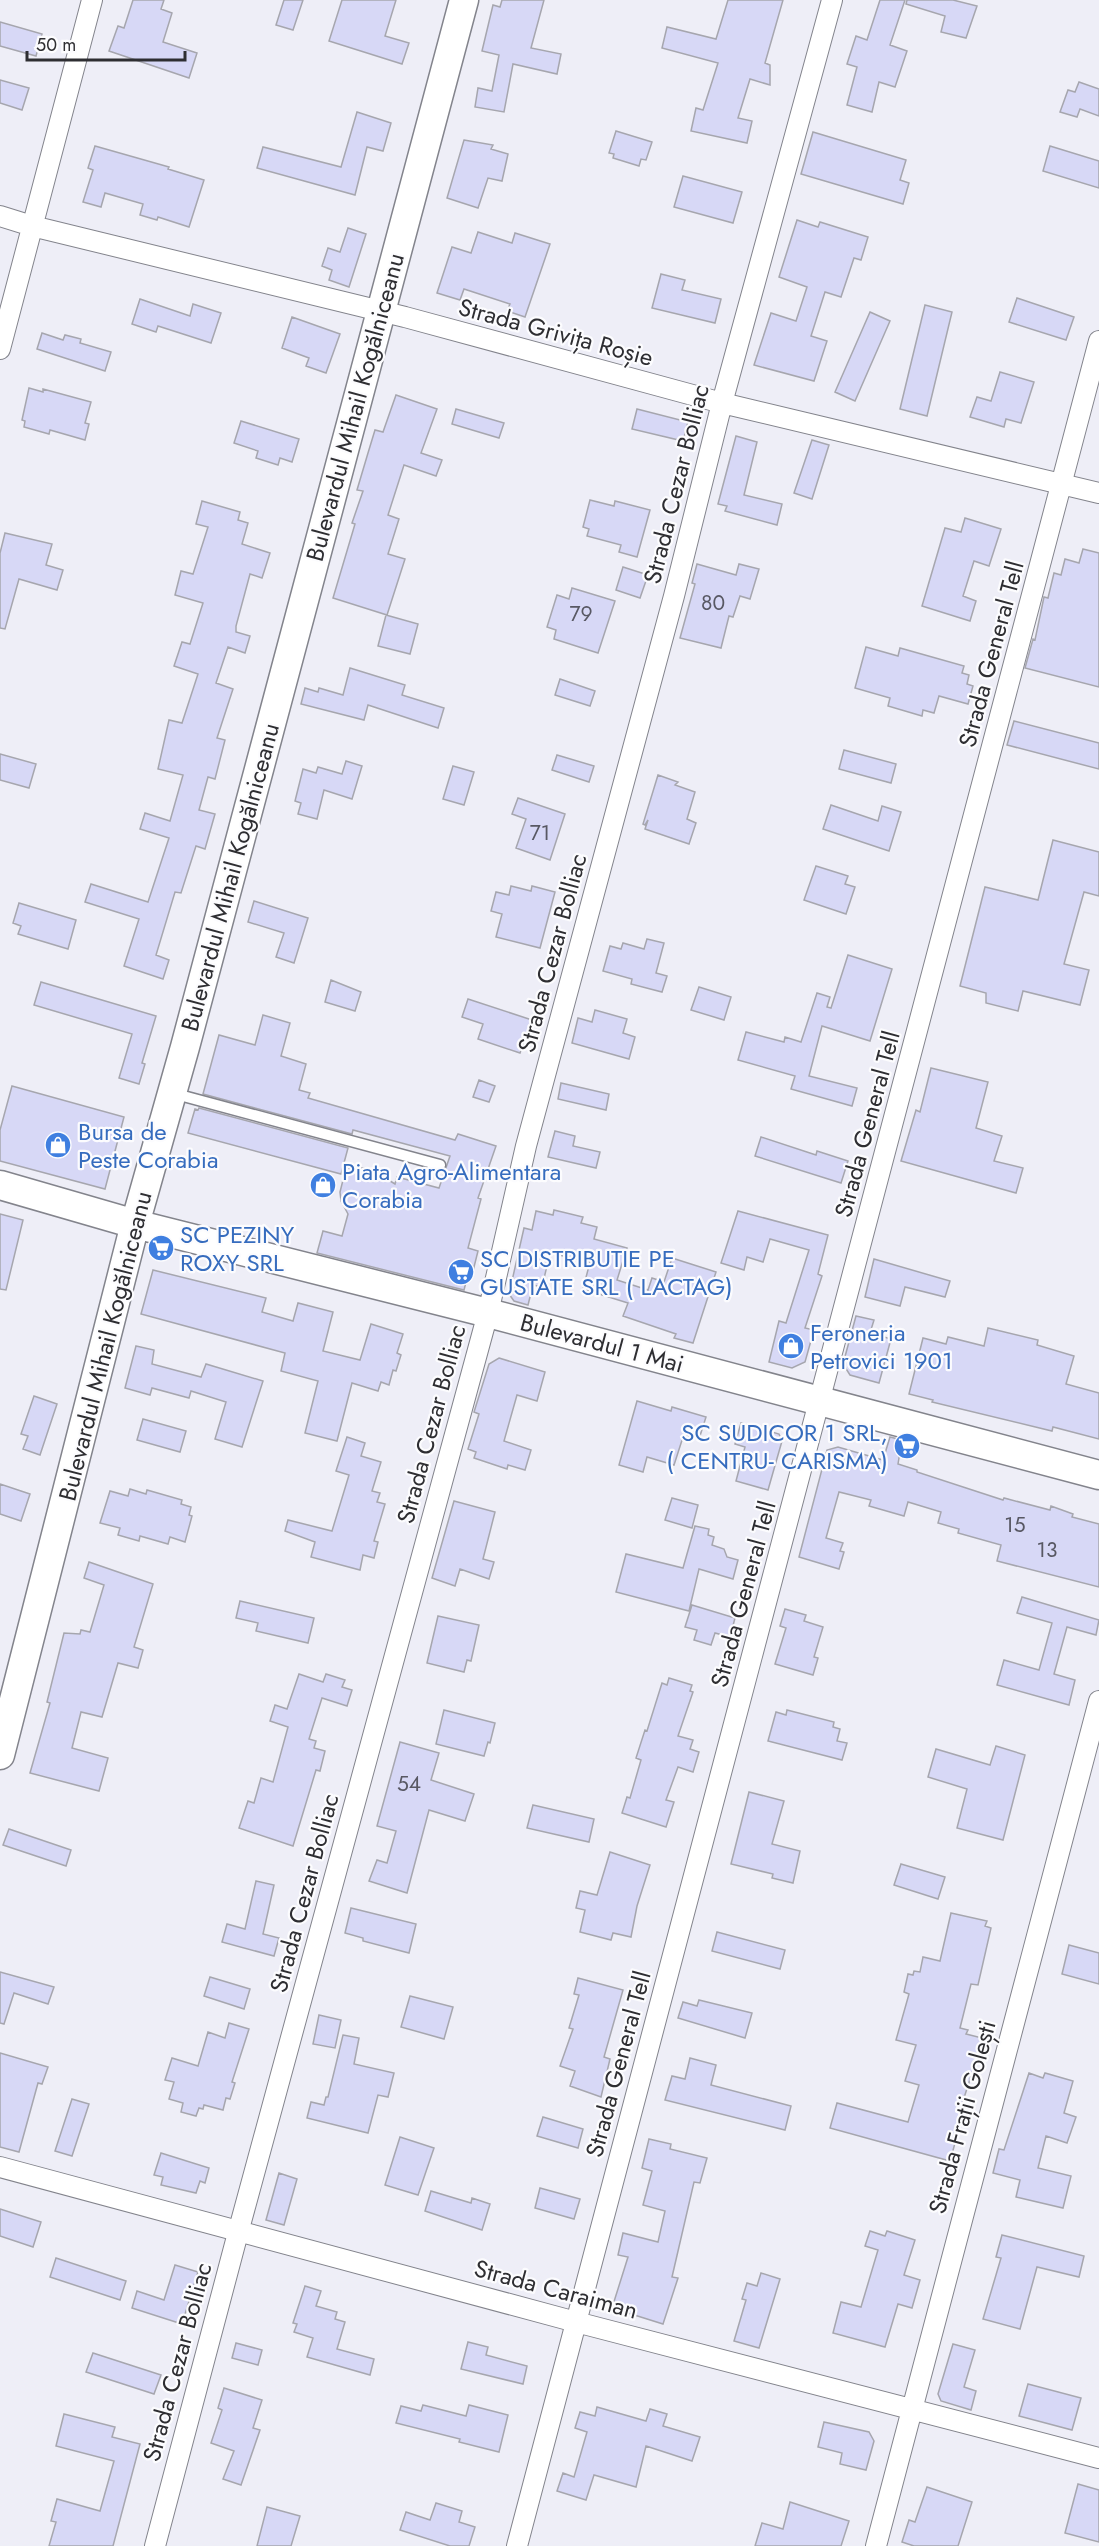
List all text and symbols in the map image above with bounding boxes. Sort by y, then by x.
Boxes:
scale bar [27,24,184,62]
text: 50 m [36,32,76,58]
street label: Bulevardul Mihail Kogălniceanu [297,249,413,565]
street label: Strada Grivița Roșie [455,289,657,375]
street label: Strada Cezar Bolliac [634,381,718,587]
street label: Strada General Tell [949,557,1033,751]
house number: 80 [701,588,725,618]
house number: 79 [569,599,593,629]
street label: Bulevardul Mihail Kogălniceanu [172,719,288,1035]
house number: 71 [530,818,550,848]
street label: Strada Cezar Bolliac [509,850,595,1056]
street label: Strada General Tell [825,1027,909,1221]
place label: Bursa de Peste Corabia [78,1114,219,1177]
shop icon: Bursa de Peste Corabia [43,1130,73,1160]
place label: Piata Agro-Alimentara Corabia [342,1154,561,1217]
shop icon: Piata Agro-Alimentara Corabia [308,1170,338,1200]
street label: Bulevardul Mihail Kogălniceanu [50,1188,160,1504]
place label: SC PEZINY ROXY SRL [180,1217,295,1280]
supermarket icon: SC PEZINY ROXY SRL [146,1233,176,1263]
place label: SC DISTRIBUTIE PE GUSTATE SRL ( LACTAG) [480,1241,733,1304]
supermarket icon: SC DISTRIBUTIE PE GUSTATE SRL ( LACTAG) [446,1257,476,1287]
street label: Bulevardul 1 Mai [516,1304,688,1382]
place label: Feroneria Petrovici 1901 [810,1315,953,1378]
street label: Strada Cezar Bolliac [388,1321,474,1527]
shop icon: Feroneria Petrovici 1901 [776,1331,806,1361]
place label: SC SUDICOR 1 SRL, ( CENTRU- CARISMA) [666,1415,888,1478]
supermarket icon: SC SUDICOR 1 SRL, ( CENTRU- CARISMA) [892,1431,922,1461]
street label: Strada General Tell [701,1497,785,1691]
house number: 15 [1004,1510,1026,1540]
house number: 13 [1037,1535,1057,1565]
house number: 54 [397,1769,421,1799]
street label: Strada Cezar Bolliac [261,1790,347,1996]
street label: Strada General Tell [576,1967,660,2161]
street label: Strada Frații Golești [919,2016,1005,2218]
street label: Strada Caraiman [470,2250,642,2328]
street label: Strada Cezar Bolliac [134,2259,220,2465]

